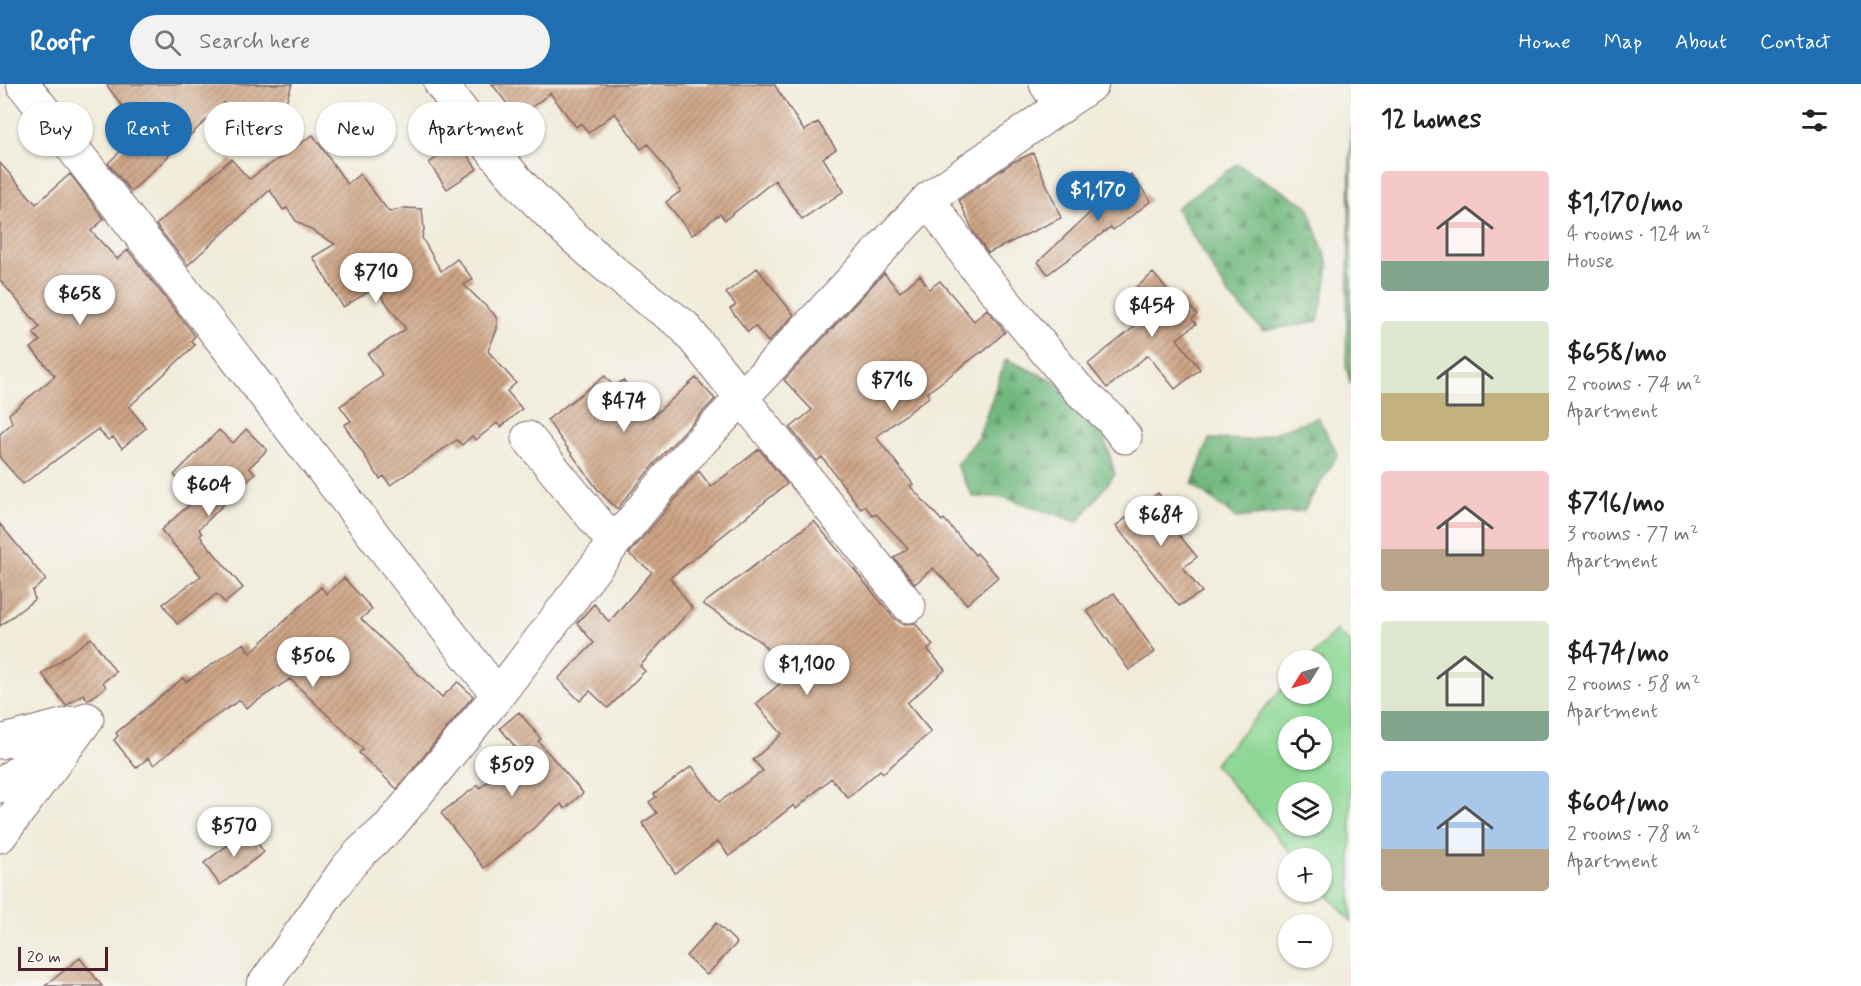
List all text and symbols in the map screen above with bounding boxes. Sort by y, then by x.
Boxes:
search box [130,15,550,69]
text: Roofr [30,24,94,61]
icon: search [151,26,184,59]
text: Search here [199,28,310,56]
text: Home [1519,28,1571,56]
text: Map [1604,28,1642,56]
text: About [1675,28,1727,56]
text: Contact [1760,28,1831,56]
chip: Buy [18,102,93,156]
chip: Rent [105,102,192,156]
chip: Filters [204,102,304,156]
chip: New [316,102,396,156]
chip: Apartment [408,102,545,156]
text: 12 homes [1381,103,1481,137]
icon: filters [1798,104,1831,137]
pin: $1,170 [1049,171,1147,222]
text: $1,170 [1070,177,1126,204]
text: $1,170/mo [1567,187,1683,221]
icon: home [1429,195,1501,267]
text: 4 rooms · 124 m² [1567,221,1710,248]
text: House [1567,248,1614,275]
pin: $710 [340,253,412,304]
text: $710 [354,259,398,286]
pin: $658 [44,275,116,326]
text: $658 [58,281,102,308]
pin: $454 [1116,287,1188,338]
text: $454 [1129,293,1175,320]
text: $658/mo [1567,337,1667,371]
icon: home [1429,345,1501,417]
pin: $716 [856,361,928,412]
text: $716 [871,367,913,394]
text: 2 rooms · 74 m² [1567,371,1701,398]
pin: $474 [588,382,660,433]
text: $474 [601,388,647,415]
text: Apartment [1567,398,1658,425]
pin: $604 [173,466,245,517]
text: $604 [186,472,232,499]
text: $716/mo [1567,487,1665,521]
icon: home [1429,495,1501,567]
pin: $684 [1125,496,1197,547]
text: $684 [1139,502,1183,529]
text: 3 rooms · 77 m² [1567,521,1699,548]
text: Apartment [1567,548,1658,575]
pin: $506 [277,637,349,688]
text: $474/mo [1567,637,1669,671]
text: $506 [291,643,335,670]
pin: $1,100 [758,645,856,696]
icon: home [1429,645,1501,717]
north arrow [1278,650,1332,704]
map controls [1278,650,1332,968]
text: $1,100 [779,651,835,678]
text: 2 rooms · 58 m² [1567,671,1700,698]
text: Apartment [1567,698,1658,725]
button: locate [1278,716,1332,770]
pin: $509 [476,746,548,797]
text: $509 [489,752,535,779]
button: layers [1278,782,1332,836]
text: $604/mo [1567,787,1669,821]
icon: home [1429,795,1501,867]
pin: $570 [198,807,270,858]
text: $570 [211,813,257,840]
text: 2 rooms · 78 m² [1567,821,1700,848]
button: + [1278,848,1332,902]
text: Apartment [1567,848,1658,875]
button: − [1278,914,1332,968]
scale bar [18,944,108,972]
text: 20 m [27,947,61,968]

